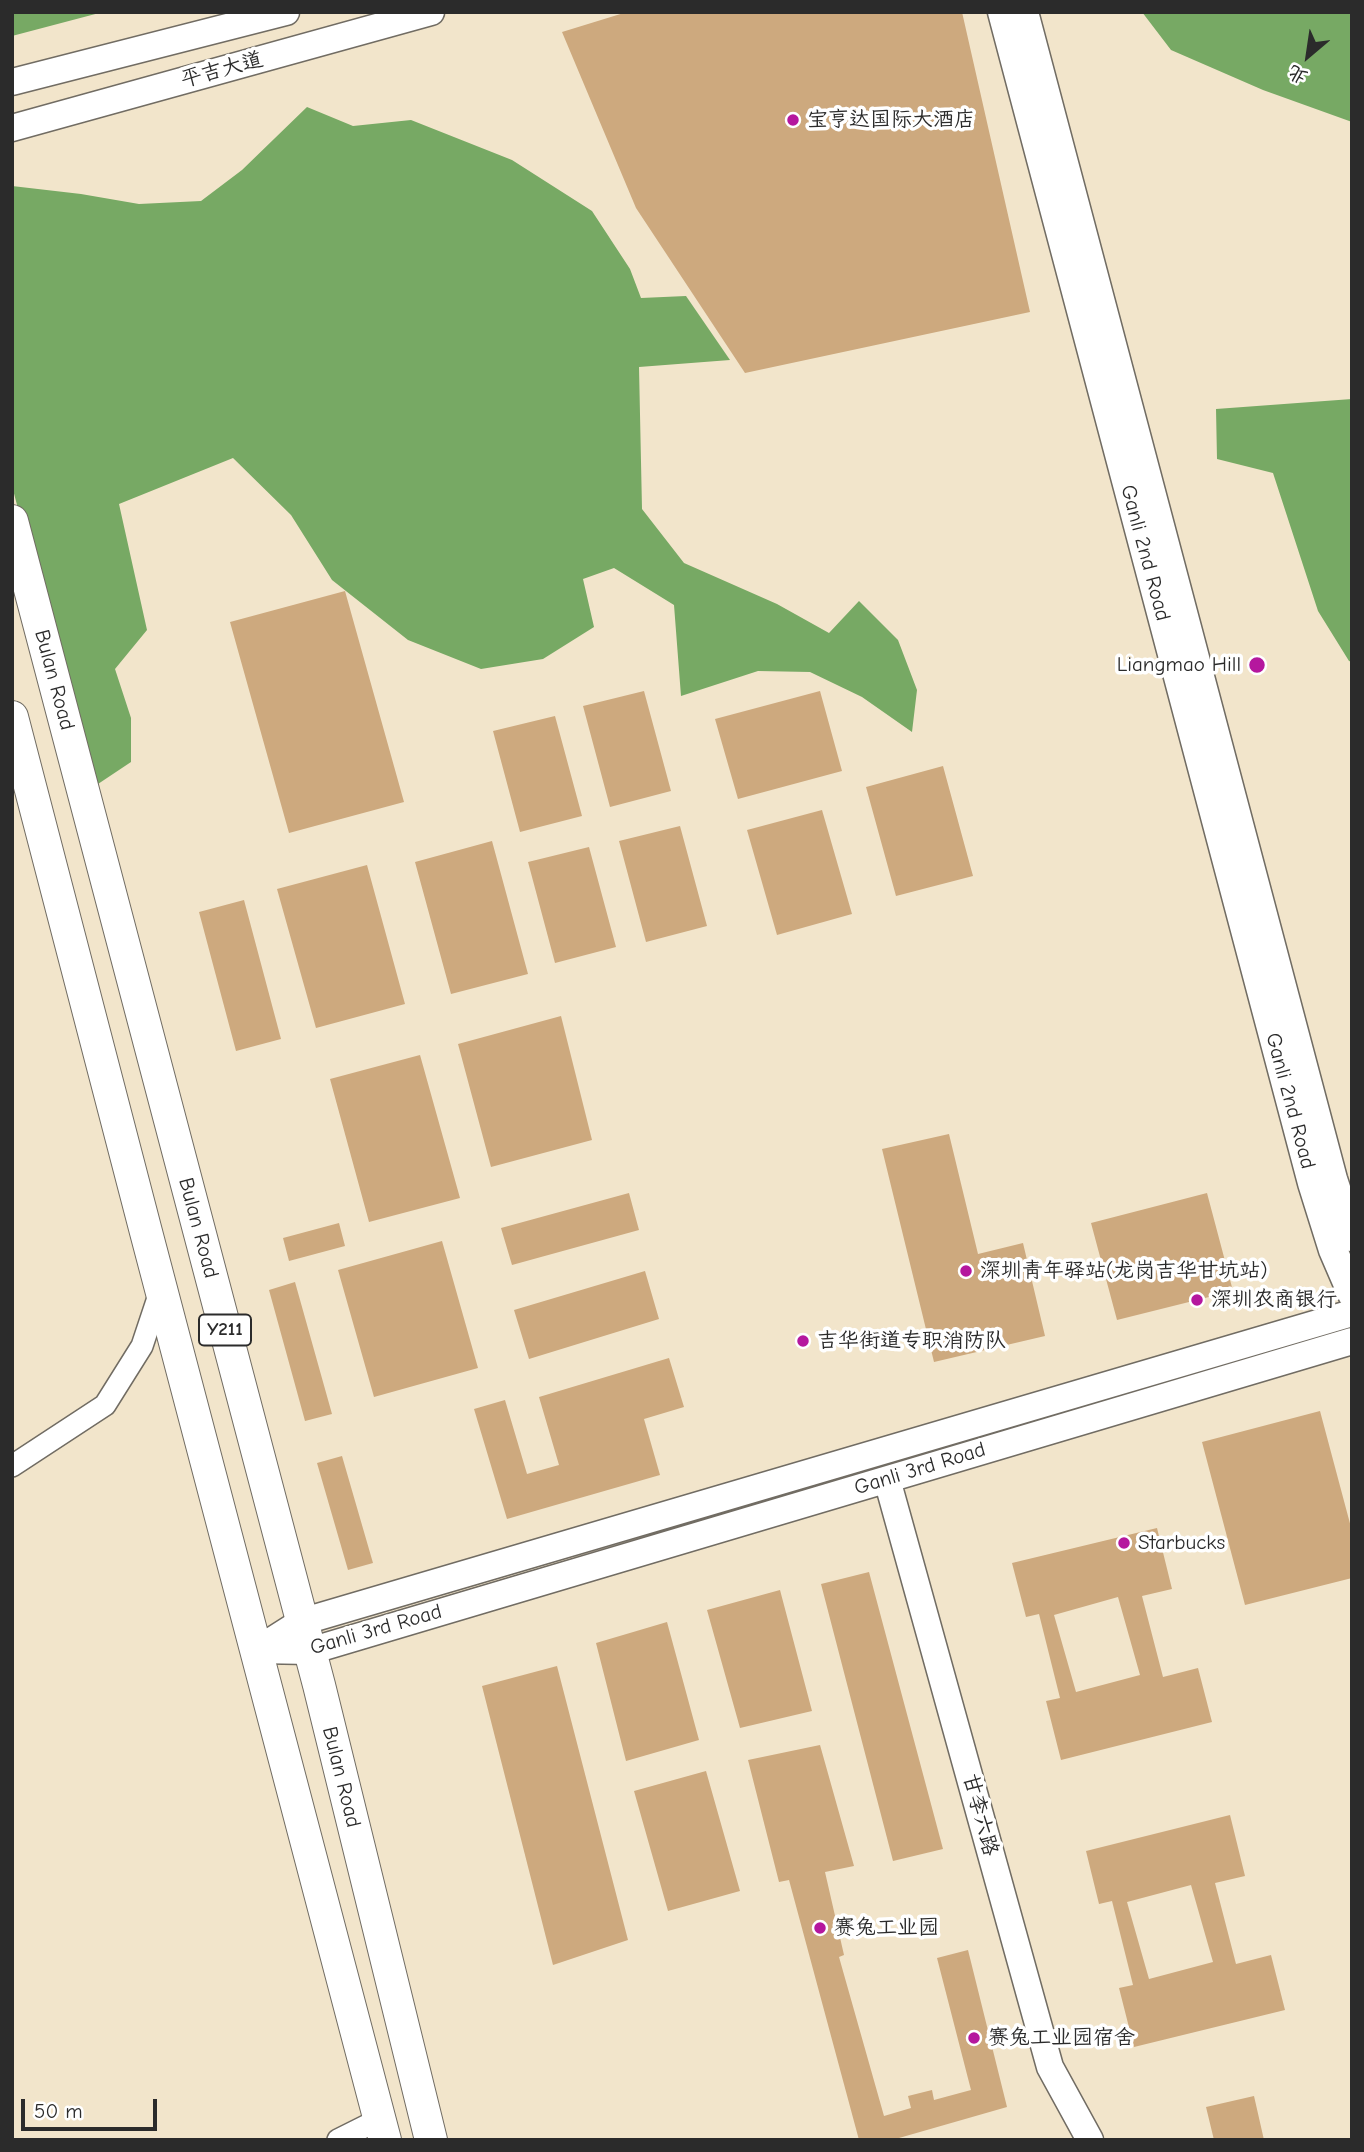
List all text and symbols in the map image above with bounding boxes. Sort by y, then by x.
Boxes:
north arrow [1273,21,1343,91]
street label: 平吉大道 [178,47,266,93]
text: 北 [1284,60,1311,89]
place label: 宝亨达国际大酒店 [807,107,975,133]
marker: 宝亨达国际大酒店 [785,112,801,128]
street label: Ganli 2nd Road [1115,482,1175,624]
street label: Bulan Road [28,627,80,733]
place label: Liangmao Hill [1117,652,1241,678]
marker: Liangmao Hill [1247,655,1267,675]
street label: Ganli 2nd Road [1260,1030,1320,1172]
street label: Bulan Road [172,1175,224,1281]
place label: 深圳青年驿站(龙岗吉华甘坑站) [980,1258,1268,1284]
marker: 深圳青年驿站(龙岗吉华甘坑站) [958,1263,974,1279]
place label: 深圳农商银行 [1211,1287,1337,1313]
marker: 深圳农商银行 [1189,1292,1205,1308]
road number: Y211 [199,1314,251,1346]
place label: 吉华街道专职消防队 [817,1328,1006,1354]
marker: 吉华街道专职消防队 [795,1333,811,1349]
street label: Ganli 3rd Road [851,1437,989,1501]
place label: Starbucks [1138,1530,1225,1556]
marker: Starbucks [1116,1535,1132,1551]
street label: Ganli 3rd Road [307,1599,445,1661]
street label: Bulan Road [316,1724,366,1830]
street label: 甘李六路 [957,1771,1003,1859]
place label: 赛兔工业园 [834,1915,939,1941]
marker: 赛兔工业园 [812,1920,828,1936]
place label: 赛兔工业园宿舍 [988,2025,1135,2051]
marker: 赛兔工业园宿舍 [966,2030,982,2046]
scale bar [24,2086,161,2130]
text: 50 m [34,2099,83,2123]

